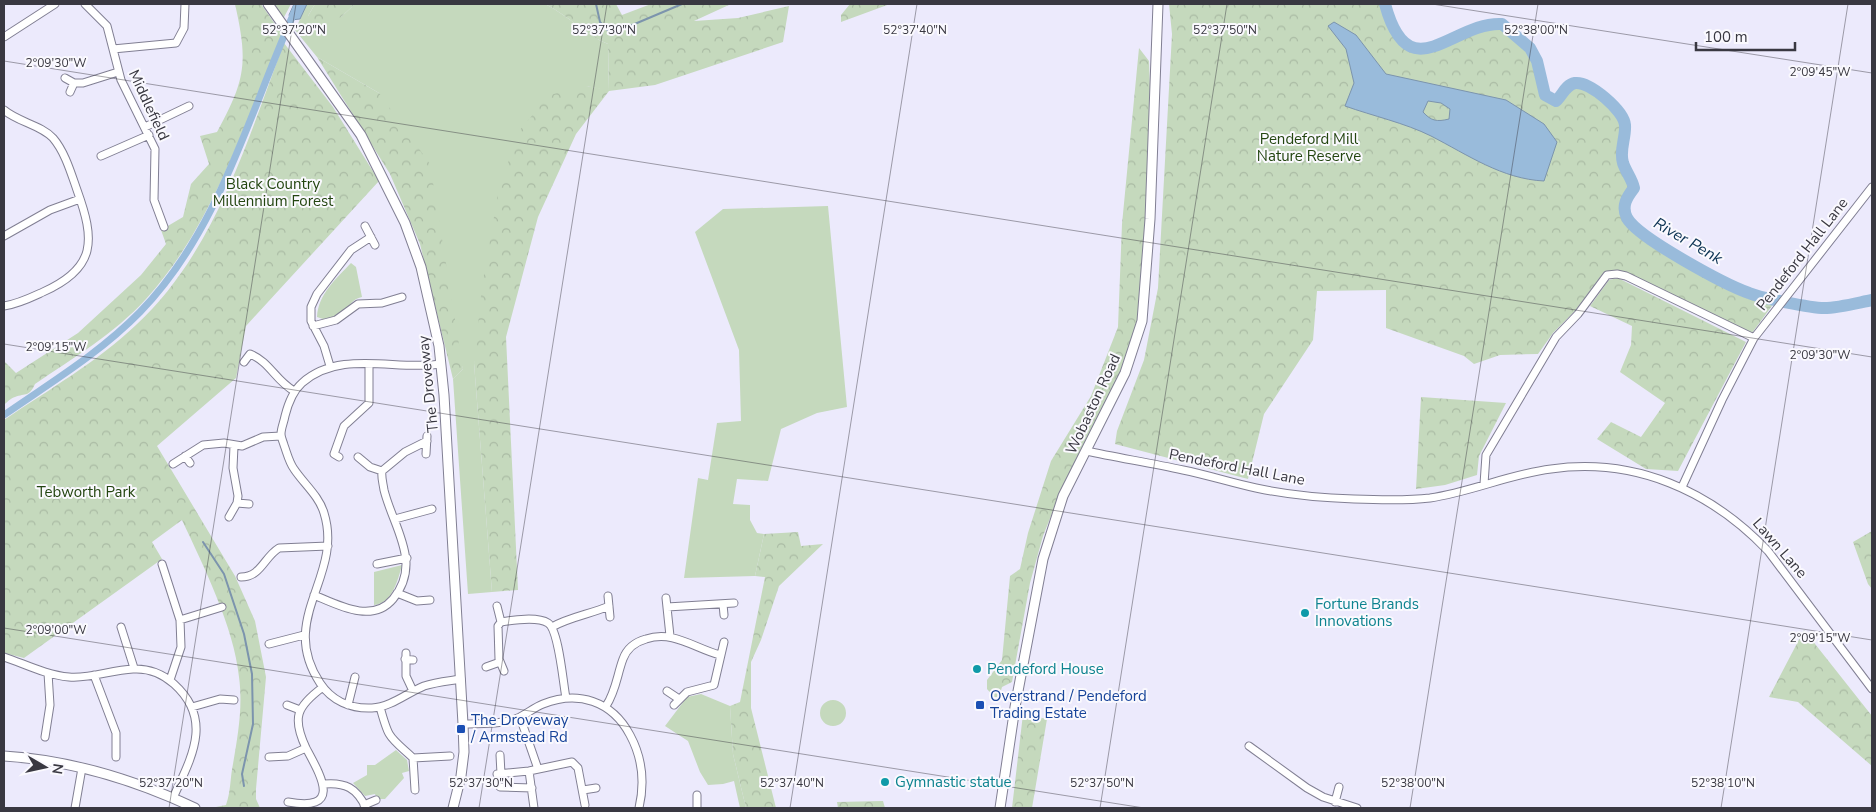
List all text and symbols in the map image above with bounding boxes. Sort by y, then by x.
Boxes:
scale bar [1696,20,1795,52]
text: 52°37'20"N [262,22,326,38]
text: 52°37'30"N [572,22,636,38]
text: 52°37'40"N [883,22,947,38]
text: 52°37'50"N [1193,22,1257,38]
text: 52°38'00"N [1504,22,1568,38]
text: 100 m [1704,27,1748,47]
text: 2°09'30"W [25,55,87,71]
text: 2°09'45"W [1789,64,1851,80]
street label: Middlefield [124,67,174,143]
park label: Pendeford Mill Nature Reserve [1257,129,1361,166]
park label: Black Country Millennium Forest [213,174,334,211]
street label: Pendeford Hall Lane [1752,193,1852,315]
water label: River Penk [1649,212,1727,270]
street label: The Droveway [413,334,443,434]
text: 2°09'15"W [25,339,87,355]
text: 2°09'30"W [1789,347,1851,363]
street label: Wobaston Road [1061,351,1125,457]
street label: Pendeford Hall Lane [1167,444,1307,490]
park label: Tebworth Park [37,482,136,502]
street label: Lawn Lane [1748,514,1812,582]
place label: Fortune Brands Innovations [1315,594,1419,631]
marker: Fortune Brands Innovations [1299,607,1311,619]
text: 2°09'00"W [25,622,87,638]
text: 2°09'15"W [1789,630,1851,646]
place label: Pendeford House [987,659,1104,679]
marker: Pendeford House [971,663,983,675]
place label: Overstrand / Pendeford Trading Estate [990,686,1147,723]
marker: Overstrand / Pendeford Trading Estate [974,699,986,711]
place label: The Droveway / Armstead Rd [470,710,569,747]
marker: The Droveway / Armstead Rd [455,723,467,735]
north arrow [20,742,70,792]
text: N [47,762,68,776]
place label: Gymnastic statue [895,772,1012,792]
text: 52°37'20"N [139,775,203,791]
text: 52°37'30"N [449,775,513,791]
text: 52°37'40"N [760,775,824,791]
text: 52°37'50"N [1070,775,1134,791]
text: 52°38'00"N [1381,775,1445,791]
text: 52°38'10"N [1691,775,1755,791]
marker: Gymnastic statue [879,776,891,788]

